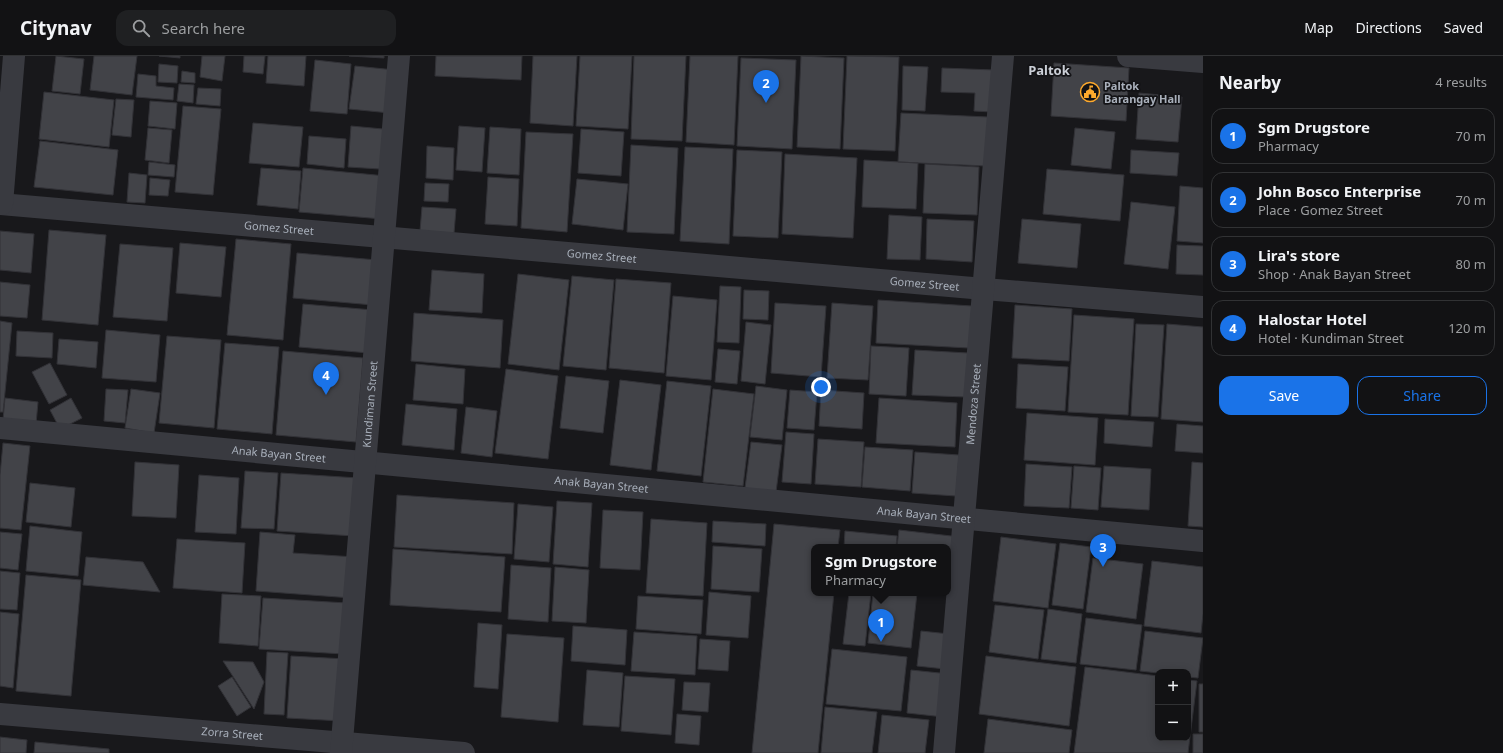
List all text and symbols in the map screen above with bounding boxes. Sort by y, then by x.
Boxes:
search box [116,10,396,46]
text: Citynav [20,15,92,41]
icon: search [130,17,152,39]
text: Search here [162,18,245,38]
text: Map [1304,18,1333,37]
text: Directions [1355,18,1422,37]
text: Saved [1444,18,1483,37]
district label: Paltok [1028,61,1071,79]
pin: 2 [753,70,779,103]
text: Nearby [1219,71,1281,94]
text: 4 results [1435,73,1487,91]
place label: Paltok Barangay Hall [1104,78,1181,106]
public building icon: Paltok Barangay Hall [1079,81,1101,103]
text: Sgm Drugstore [1258,117,1370,137]
text: 1 [1229,127,1237,145]
text: 70 m [1456,127,1486,145]
text: Pharmacy [1258,137,1319,155]
text: John Bosco Enterprise [1258,181,1421,201]
text: 2 [1229,191,1237,209]
text: 70 m [1456,191,1486,209]
text: Place · Gomez Street [1258,201,1383,219]
street label: Gomez Street [244,217,314,238]
street label: Gomez Street [566,245,637,266]
text: Lira's store [1258,245,1340,265]
text: 3 [1229,255,1237,273]
text: 80 m [1456,255,1486,273]
text: Shop · Anak Bayan Street [1258,265,1411,283]
street label: Gomez Street [889,273,960,294]
text: Halostar Hotel [1258,309,1367,329]
text: 4 [1229,319,1237,337]
text: 120 m [1448,319,1486,337]
text: Hotel · Kundiman Street [1258,329,1404,347]
street label: Kundiman Street [358,360,381,448]
pin: 4 [313,362,339,395]
street label: Mendoza Street [962,363,984,445]
button: Save [1219,376,1349,415]
button: Share [1357,376,1487,415]
your location [811,377,831,397]
street label: Anak Bayan Street [231,442,327,466]
street label: Anak Bayan Street [554,472,649,496]
street label: Anak Bayan Street [876,502,972,526]
pin: 3 [1090,534,1116,567]
popup [811,544,951,596]
text: Sgm Drugstore [825,551,937,571]
text: Pharmacy [825,571,886,589]
pin: 1 [868,609,894,642]
map controls [1155,669,1191,741]
button: + [1155,669,1191,705]
button: − [1155,705,1191,741]
street label: Zorra Street [201,723,264,743]

